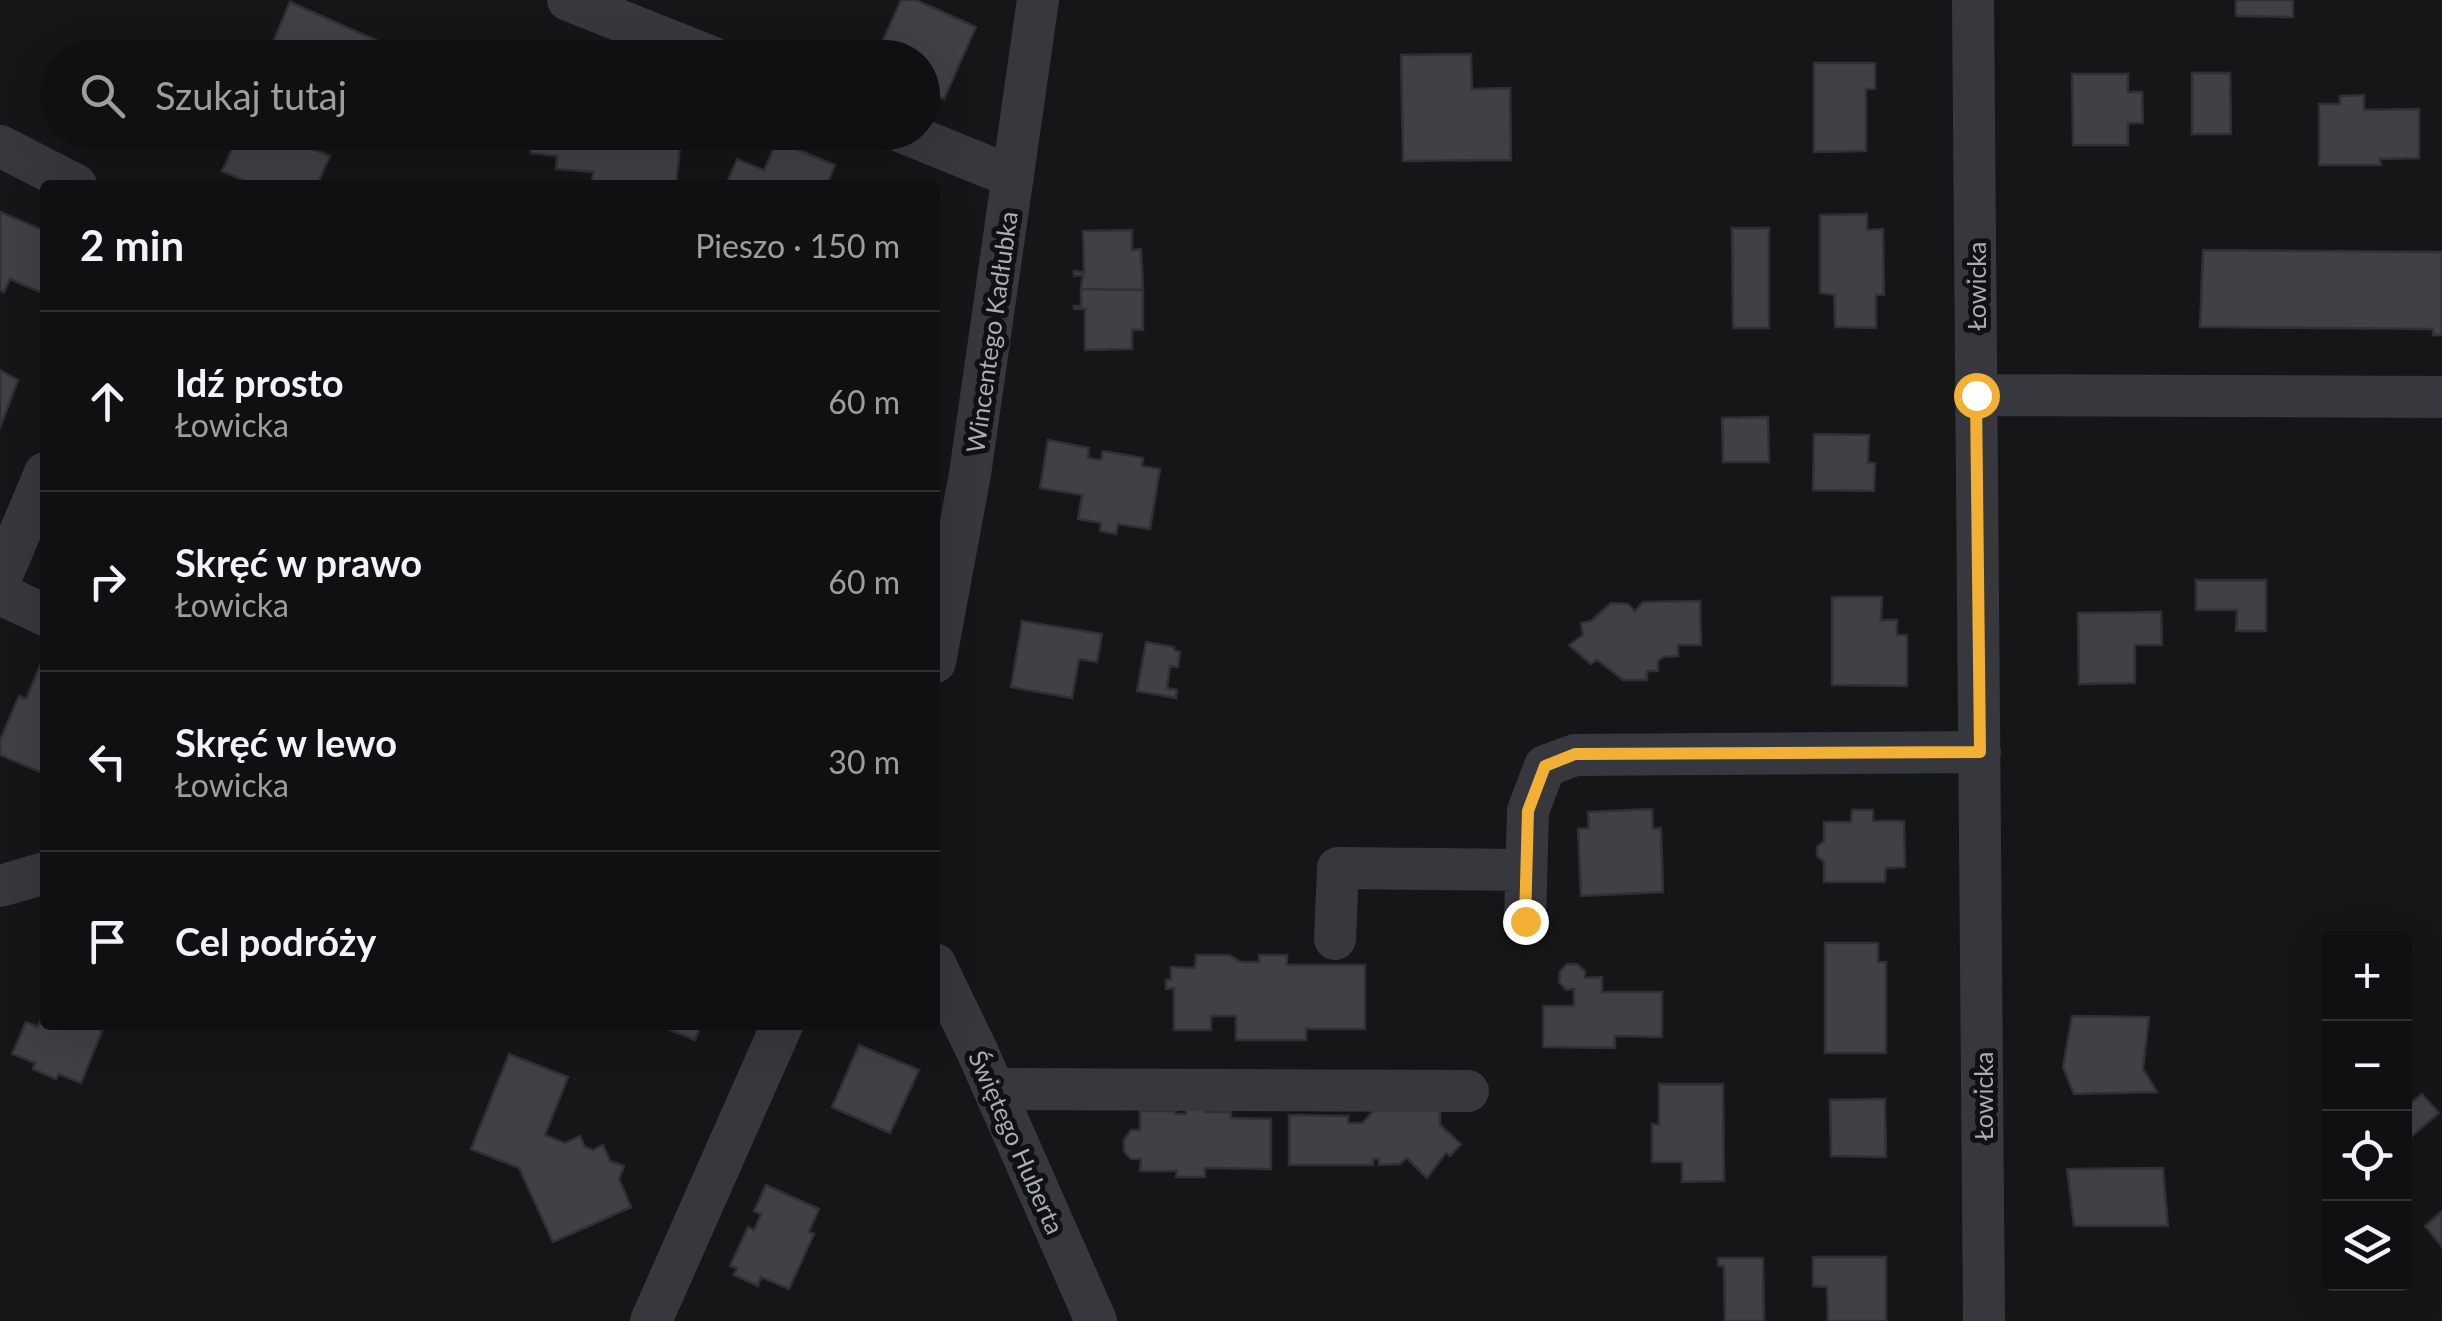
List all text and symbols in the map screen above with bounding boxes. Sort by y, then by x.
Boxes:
search box [40,40,940,150]
icon: search [75,68,130,123]
text: Szukaj tutaj [155,72,347,118]
street label: Wincentego Kadłubka [959,209,1023,455]
text: 2 min [80,220,184,270]
text: Pieszo · 150 m [695,226,900,265]
street label: Łowicka [1961,242,1991,330]
text: Idź prosto [175,359,344,405]
route start [1954,373,2000,419]
icon: ahead [80,374,135,429]
text: 60 m [828,382,900,421]
text: Łowicka [175,405,289,444]
text: Skręć w prawo [175,539,422,585]
icon: right [80,554,135,609]
text: 60 m [828,562,900,601]
text: Łowicka [175,585,289,624]
text: Skręć w lewo [175,719,397,765]
icon: left [80,734,135,789]
text: 30 m [828,742,900,781]
text: Łowicka [175,765,289,804]
route end [1503,899,1549,945]
icon: arrive [80,914,135,969]
text: Cel podróży [175,918,376,964]
map controls [2322,931,2412,1291]
button: + [2322,931,2412,1021]
button: − [2322,1021,2412,1111]
street label: Świętego Huberta [963,1046,1071,1238]
street label: Łowicka [1968,1052,1998,1140]
button: locate [2322,1111,2412,1201]
button: layers [2322,1201,2412,1291]

